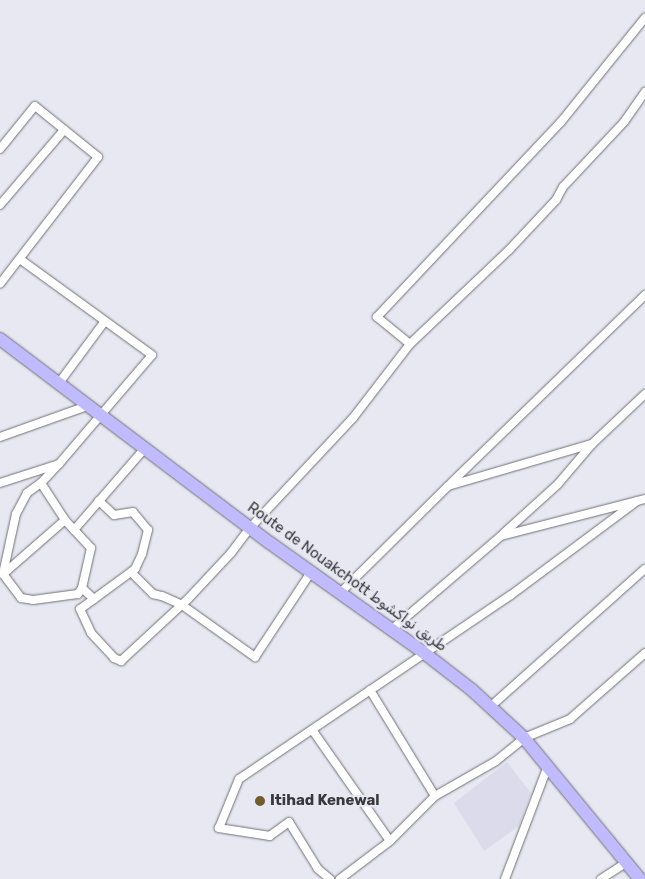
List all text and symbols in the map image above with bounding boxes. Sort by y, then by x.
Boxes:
street label: Route de Nouakchott طريق نواكشوط [244,499,450,655]
place label: Itihad Kenewal [270,792,380,810]
marker: Itihad Kenewal [254,795,266,807]

